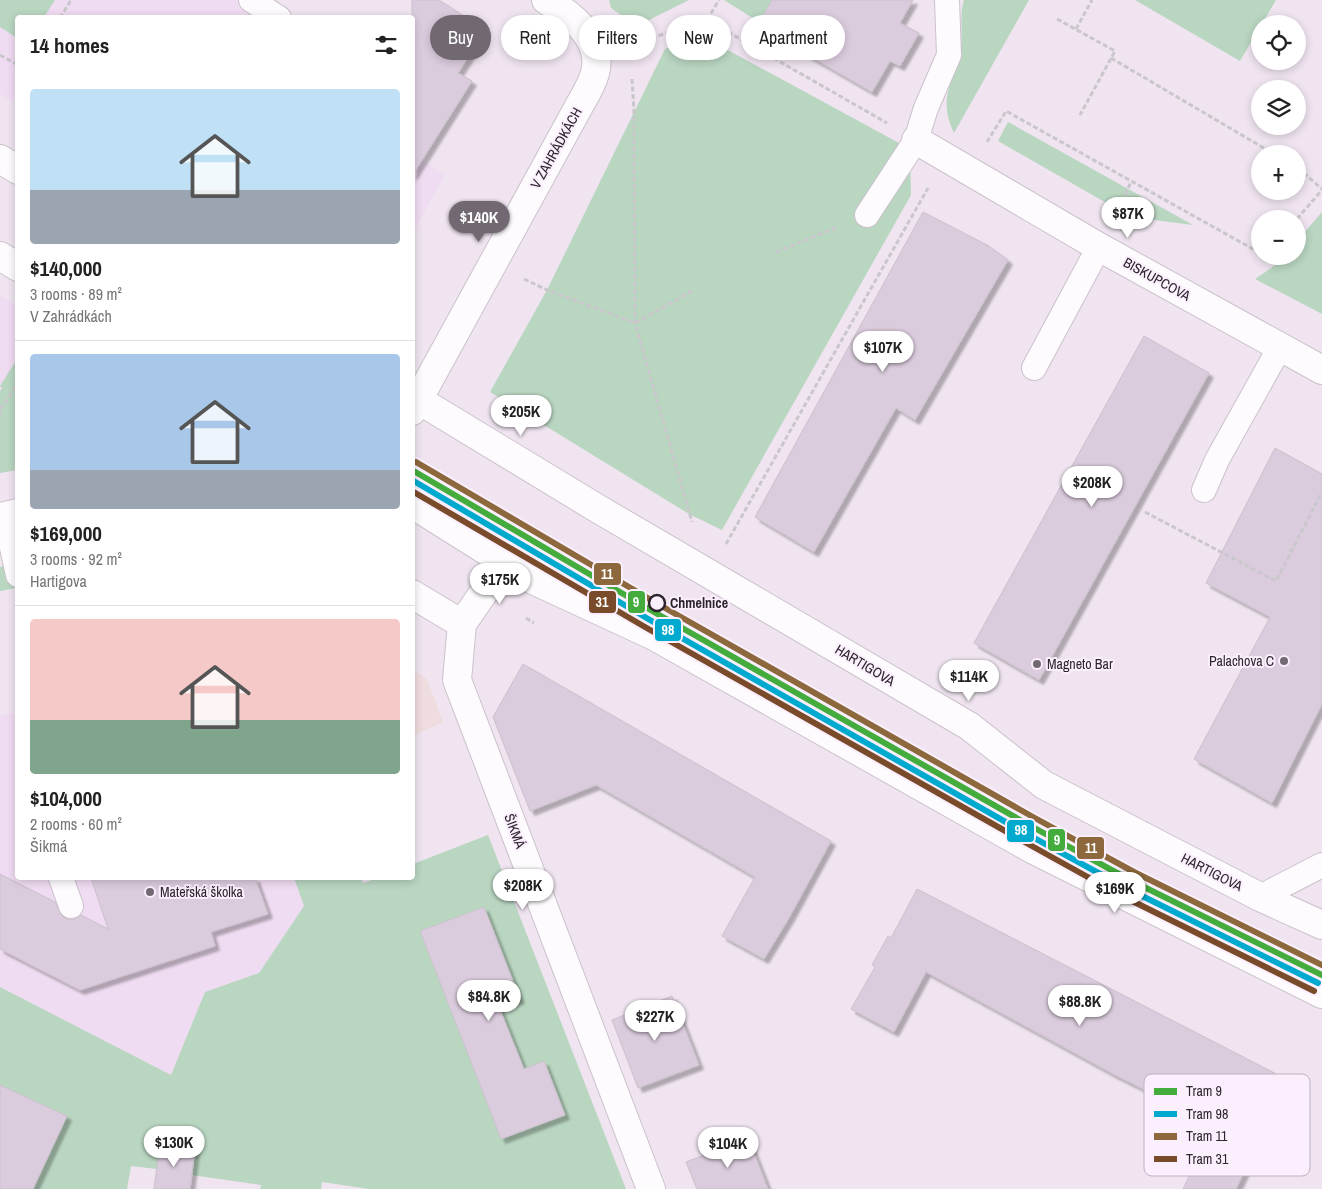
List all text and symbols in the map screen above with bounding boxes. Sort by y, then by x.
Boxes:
chip: Buy [430,15,491,60]
chip: Rent [501,15,569,60]
chip: Filters [579,15,656,60]
chip: New [666,15,731,60]
chip: Apartment [741,15,845,60]
map controls [1251,15,1306,265]
button: locate [1251,15,1306,70]
text: 14 homes [30,31,109,60]
icon: filters [372,31,400,59]
button: layers [1251,80,1306,135]
street label: V ZAHRÁDKÁCH [526,104,586,192]
icon: home [170,121,260,211]
button: + [1251,145,1306,200]
pin: $87K [1098,196,1158,239]
pin: $140K [444,200,514,243]
text: $87K [1112,202,1144,224]
text: $140K [460,206,498,228]
button: − [1251,210,1306,265]
street label: BISKUPCOVA [1120,253,1194,305]
text: $140,000 [30,254,102,283]
text: 3 rooms · 89 m² [30,283,122,305]
text: V Zahrádkách [30,305,112,327]
pin: $107K [848,330,918,373]
text: $107K [864,336,902,358]
icon: home [170,387,260,477]
pin: $205K [486,394,556,437]
text: $205K [502,400,540,422]
pin: $208K [1057,466,1127,508]
text: $208K [1073,471,1111,493]
text: $169,000 [30,519,102,548]
text: 3 rooms · 92 m² [30,548,122,570]
pin: $175K [465,562,535,605]
line badge: 11 [593,562,622,586]
text: 11 [601,565,614,583]
text: $175K [481,568,519,590]
text: Hartigova [30,570,87,592]
line badge: 31 [588,590,617,614]
line badge: 9 [627,590,646,614]
text: 31 [596,593,609,611]
text: 9 [633,593,639,611]
marker: Chmelnice [648,594,666,612]
place label: Chmelnice [670,594,728,612]
line badge: 98 [654,618,682,642]
text: 98 [662,621,674,639]
street label: HARTIGOVA [832,640,898,690]
icon: home [170,652,260,742]
place label: Palachova C [1209,652,1274,670]
place label: Magneto Bar [1047,655,1113,673]
marker: Palachova C [1278,655,1290,667]
marker: Magneto Bar [1031,658,1043,670]
pin: $114K [934,660,1004,702]
text: $114K [950,665,988,687]
text: $104,000 [30,784,102,813]
street label: ŠIKMÁ [500,811,530,851]
text: 2 rooms · 60 m² [30,813,122,835]
line badge: 98 [1006,819,1035,843]
text: 98 [1015,821,1027,839]
line badge: 9 [1047,828,1066,852]
text: 9 [1054,831,1060,849]
text: Šikmá [30,835,67,857]
line badge: 11 [1076,836,1105,860]
text: 11 [1085,839,1098,857]
street label: HARTIGOVA [1178,849,1246,895]
pin: $208K [488,868,558,911]
pin: $169K [1080,872,1150,914]
text: $208K [504,874,542,896]
text: $169K [1096,877,1134,899]
place label: Mateřská školka [160,883,244,901]
marker: Mateřská školka [144,886,156,898]
pin: $84.8K [448,980,530,1022]
pin: $88.8K [1039,984,1121,1027]
text: $84.8K [468,985,510,1007]
text: $88.8K [1059,990,1101,1012]
pin: $227K [620,1000,690,1042]
text: $227K [636,1005,674,1027]
legend [1144,1074,1310,1176]
text: Tram 9 [1186,1082,1222,1100]
text: Tram 98 [1186,1105,1228,1123]
pin: $130K [139,1126,209,1168]
pin: $104K [693,1126,763,1169]
text: Tram 11 [1186,1127,1228,1145]
text: $130K [155,1131,193,1153]
text: $104K [709,1132,747,1154]
text: Tram 31 [1186,1150,1229,1168]

